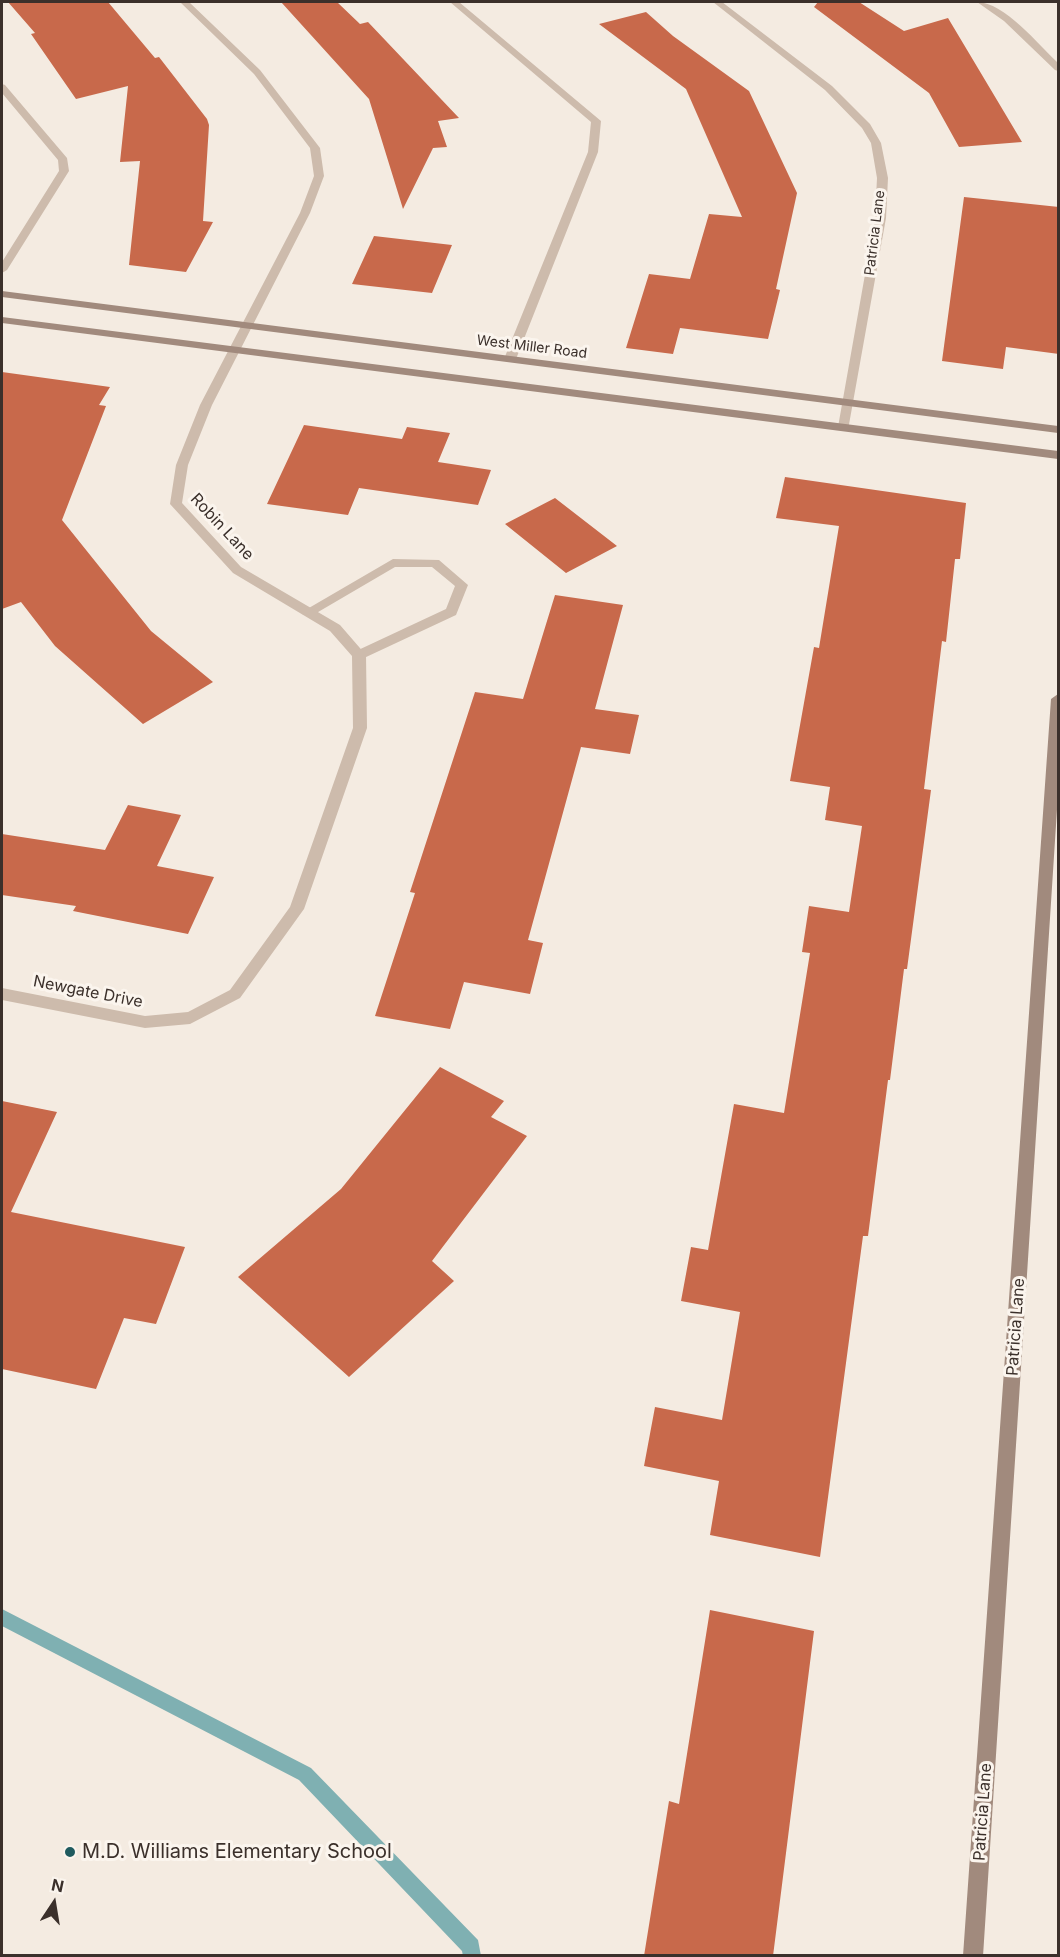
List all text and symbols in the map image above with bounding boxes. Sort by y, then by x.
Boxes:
street label: Patricia Lane [861,189,889,277]
street label: West Miller Road [476,332,588,362]
street label: Robin Lane [186,490,258,564]
street label: Newgate Drive [32,972,144,1012]
street label: Patricia Lane [1003,1278,1029,1376]
street label: Patricia Lane [970,1763,996,1861]
place label: M.D. Williams Elementary School [82,1840,392,1864]
marker: M.D. Williams Elementary School [63,1845,77,1859]
north arrow [24,1873,84,1933]
text: N [50,1874,66,1896]

